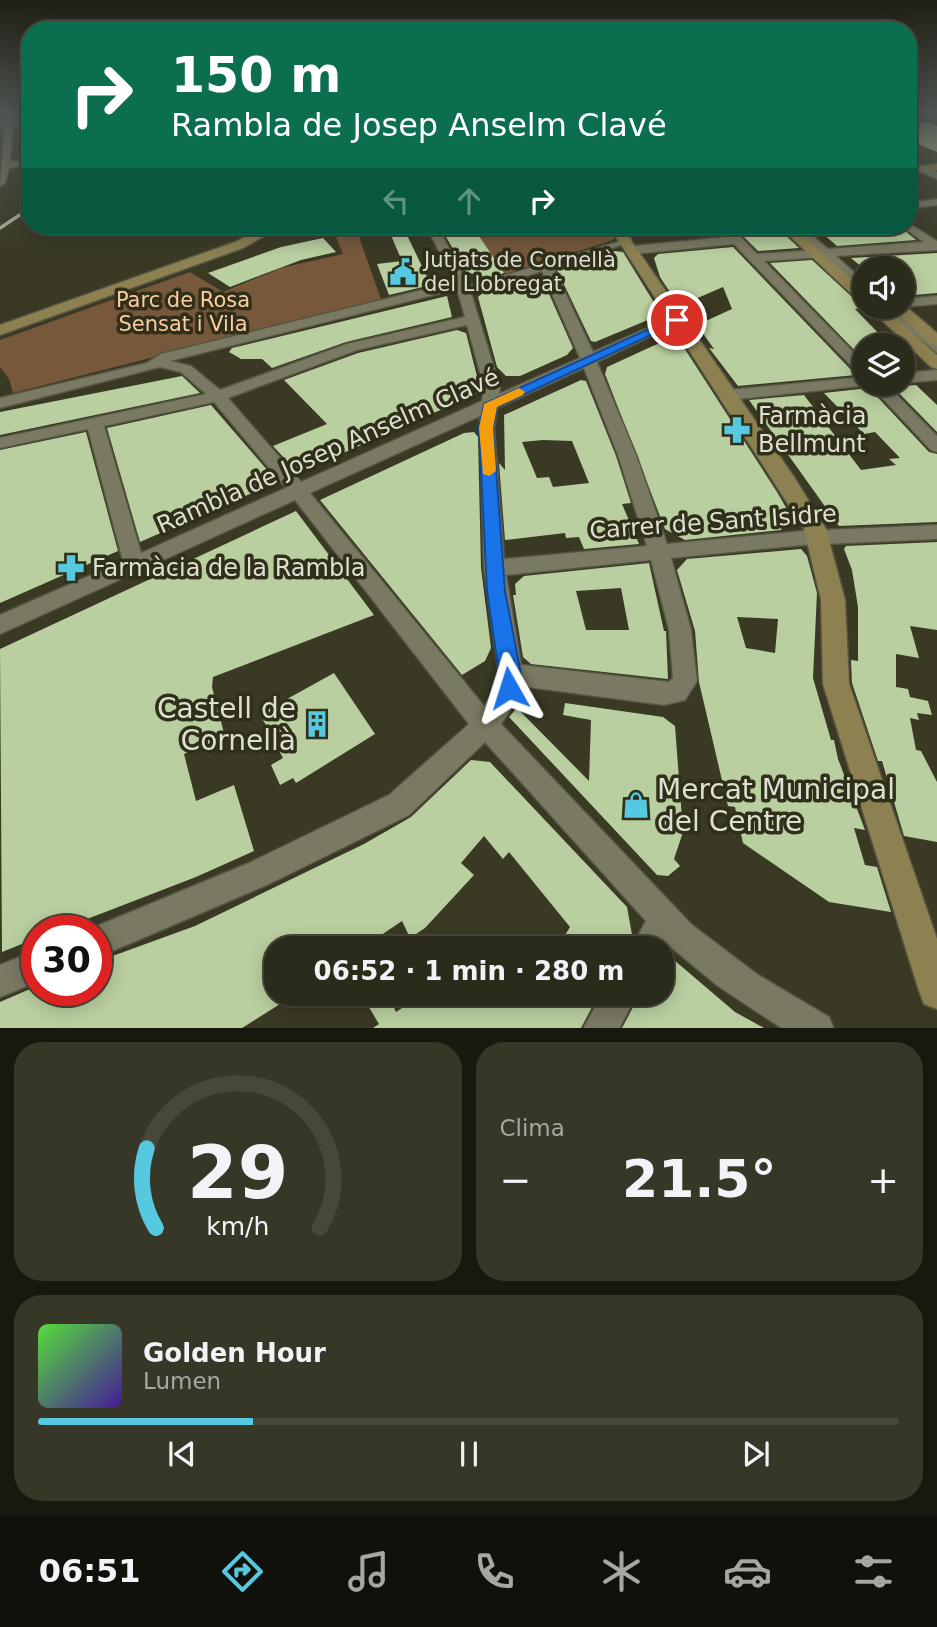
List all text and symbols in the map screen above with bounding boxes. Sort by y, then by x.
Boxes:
text: 150 m [171,47,341,104]
icon: right [56,49,147,140]
text: Rambla de Josep Anselm Clavé [171,106,667,144]
icon: left [377,182,415,220]
icon: ahead [450,182,488,220]
icon: right [523,182,561,220]
place label: Jutjats de Cornellà del Llobregat [422,248,616,296]
map controls [852,256,915,396]
button: sound [852,256,915,319]
public building icon: Jutjats de Cornellà del Llobregat [388,257,418,287]
park label: Parc de Rosa Sensat i Vila [116,288,250,336]
pin [647,290,707,350]
icon: arrive [658,301,696,339]
button: layers [852,333,915,396]
street label: Rambla de Josep Anselm Clavé [153,363,503,539]
place label: Farmàcia Bellmunt [758,402,866,458]
pharmacy icon: Farmàcia Bellmunt [722,415,752,445]
street label: Carrer de Sant Isidre [588,499,838,545]
pharmacy icon: Farmàcia de la Rambla [56,553,86,583]
place label: Farmàcia de la Rambla [92,554,366,582]
position arrow [472,651,546,725]
place label: Castell de Cornellà [157,692,296,757]
building icon: Castell de Cornellà [302,709,332,739]
place label: Mercat Municipal del Centre [657,773,895,838]
shop icon: Mercat Municipal del Centre [621,790,651,820]
speed limit sign: 30 [21,915,112,1006]
text: 06:52 · 1 min · 280 m [314,956,624,986]
text: Clima [500,1115,565,1141]
text: 29 [187,1130,288,1215]
text: 21.5° [622,1149,776,1209]
text: − [500,1158,531,1202]
text: + [867,1158,899,1202]
text: km/h [206,1211,269,1240]
text: Golden Hour [143,1338,326,1368]
text: Lumen [143,1368,221,1394]
icon: previous [163,1435,201,1473]
icon: pause [450,1435,488,1473]
icon: next [737,1435,775,1473]
icon: directions [218,1547,267,1596]
icon: music [344,1547,393,1596]
icon: phone [470,1547,519,1596]
icon: climate [597,1547,646,1596]
icon: car [723,1547,772,1596]
icon: filters [849,1547,898,1596]
text: 06:51 [39,1552,141,1590]

